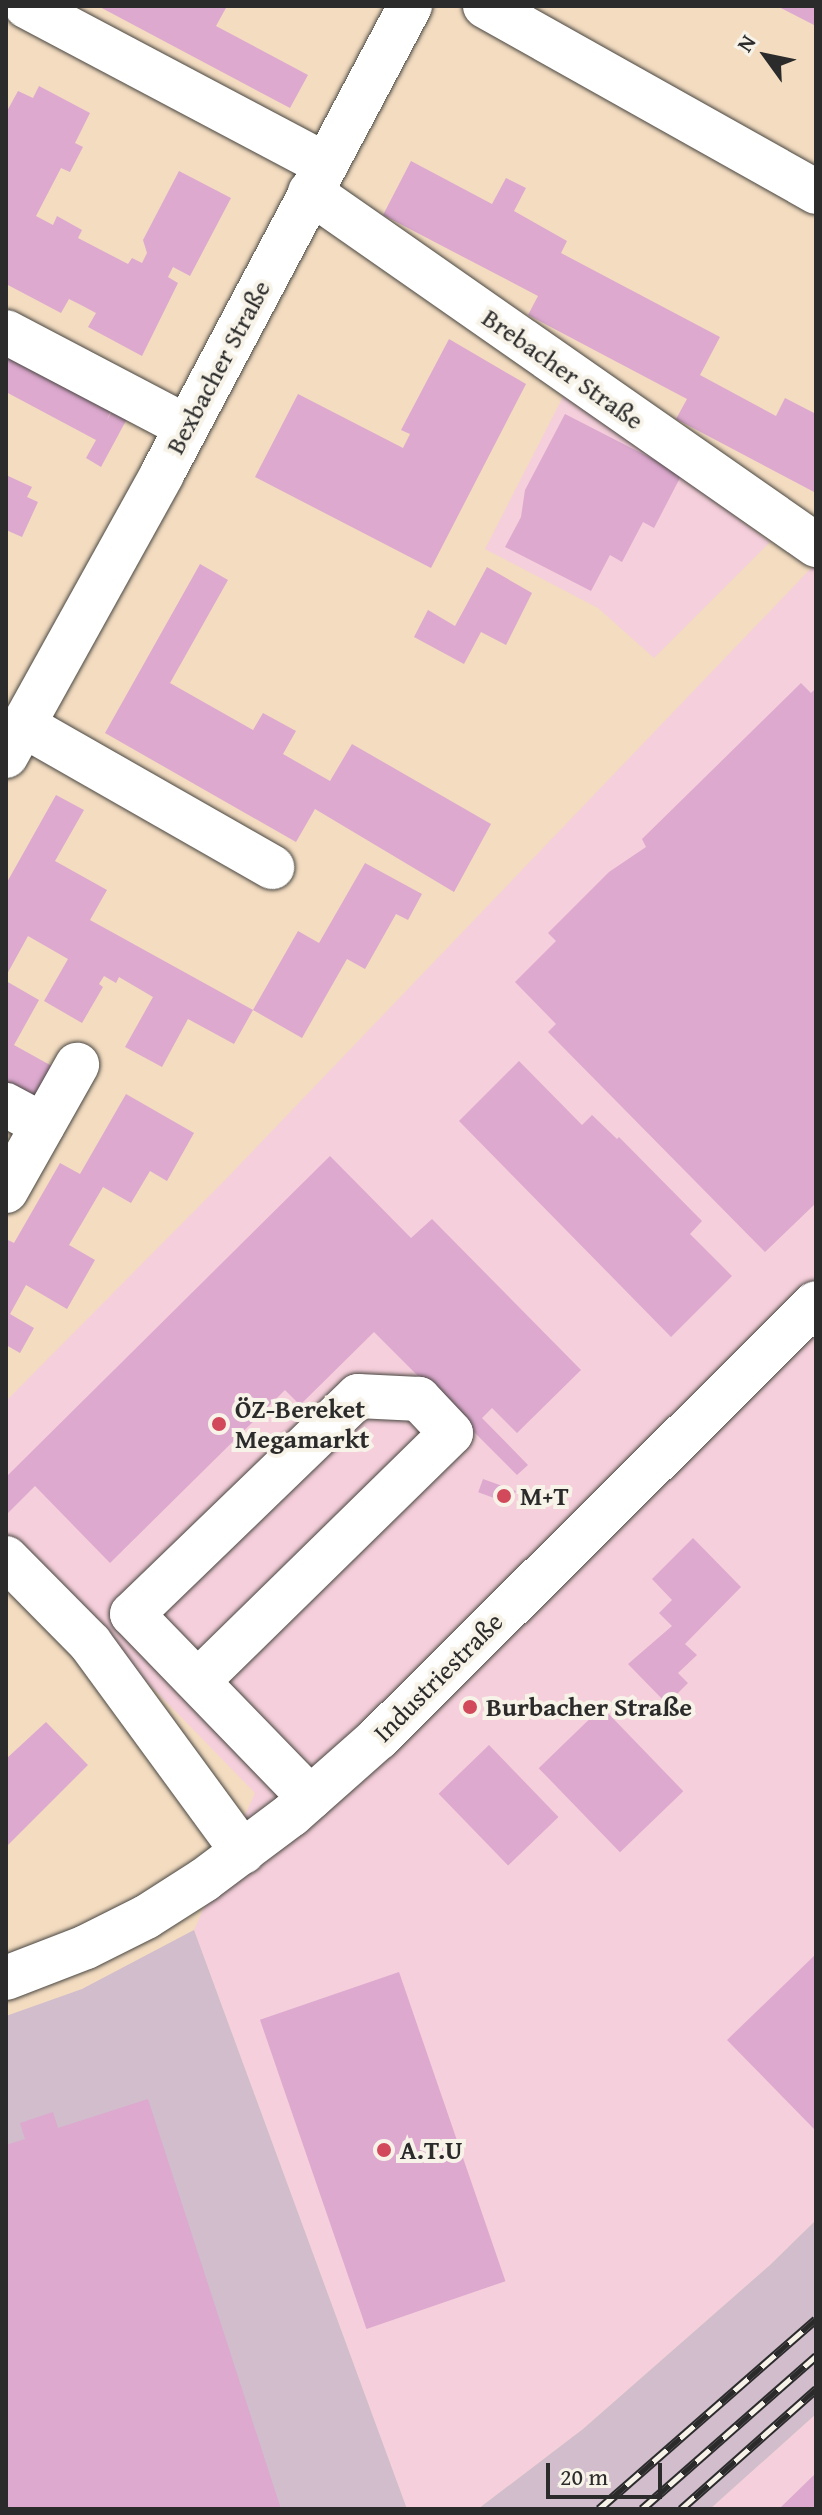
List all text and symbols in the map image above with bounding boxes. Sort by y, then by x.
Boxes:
north arrow [726,16,806,96]
text: N [728,28,763,58]
street label: Bexbacher Straße [159,275,277,459]
street label: Brebacher Straße [476,302,650,436]
place label: ÖZ-Bereket Megamarkt [235,1393,369,1454]
marker: ÖZ-Bereket Megamarkt [210,1415,228,1433]
place label: M+T [520,1480,569,1512]
marker: M+T [495,1487,513,1505]
street label: Industriestraße [367,1606,509,1748]
place label: Burbacher Straße [486,1691,692,1723]
marker: Burbacher Straße [461,1698,479,1716]
place label: A.T.U [400,2134,463,2166]
marker: A.T.U [375,2141,393,2159]
scale bar [550,2447,666,2497]
text: 20 m [560,2459,608,2494]

